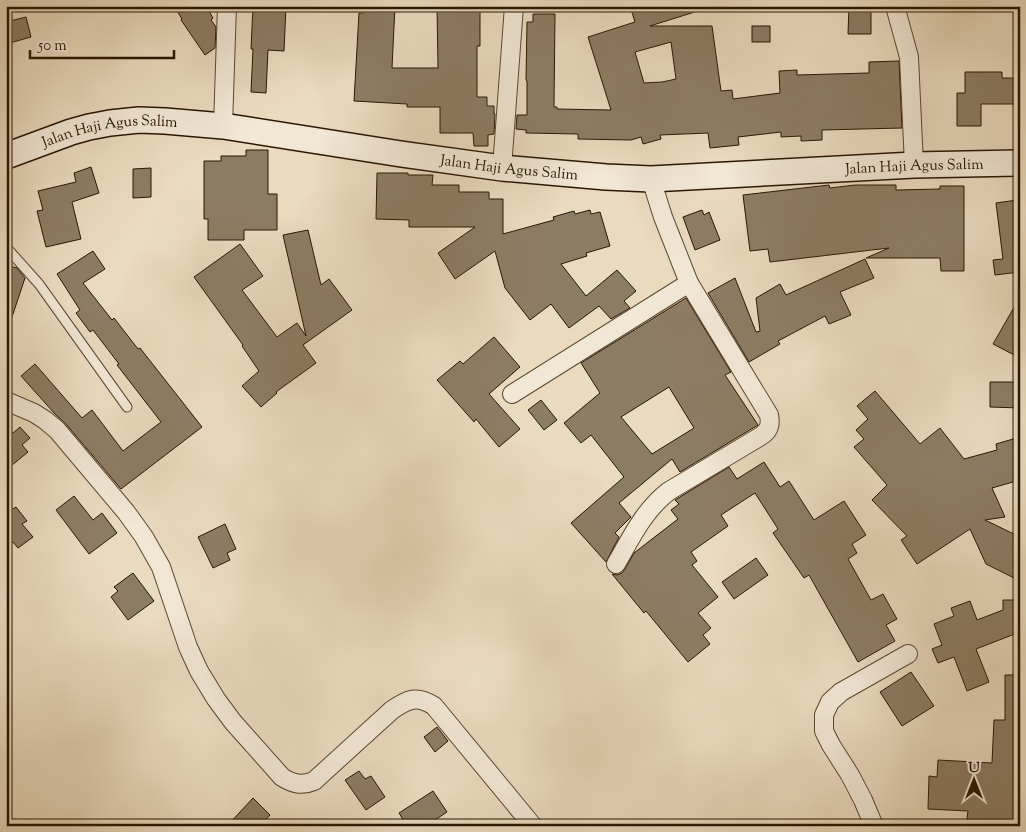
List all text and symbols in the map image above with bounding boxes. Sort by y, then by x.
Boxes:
scale bar [30,28,174,60]
text: 50 m [37,36,67,57]
street label: Jalan Haji Agus Salim [38,111,179,154]
street label: Jalan Haji Agus Salim [438,150,579,187]
street label: Jalan Haji Agus Salim [844,155,984,181]
north arrow [948,754,998,804]
text: U [968,759,980,779]

